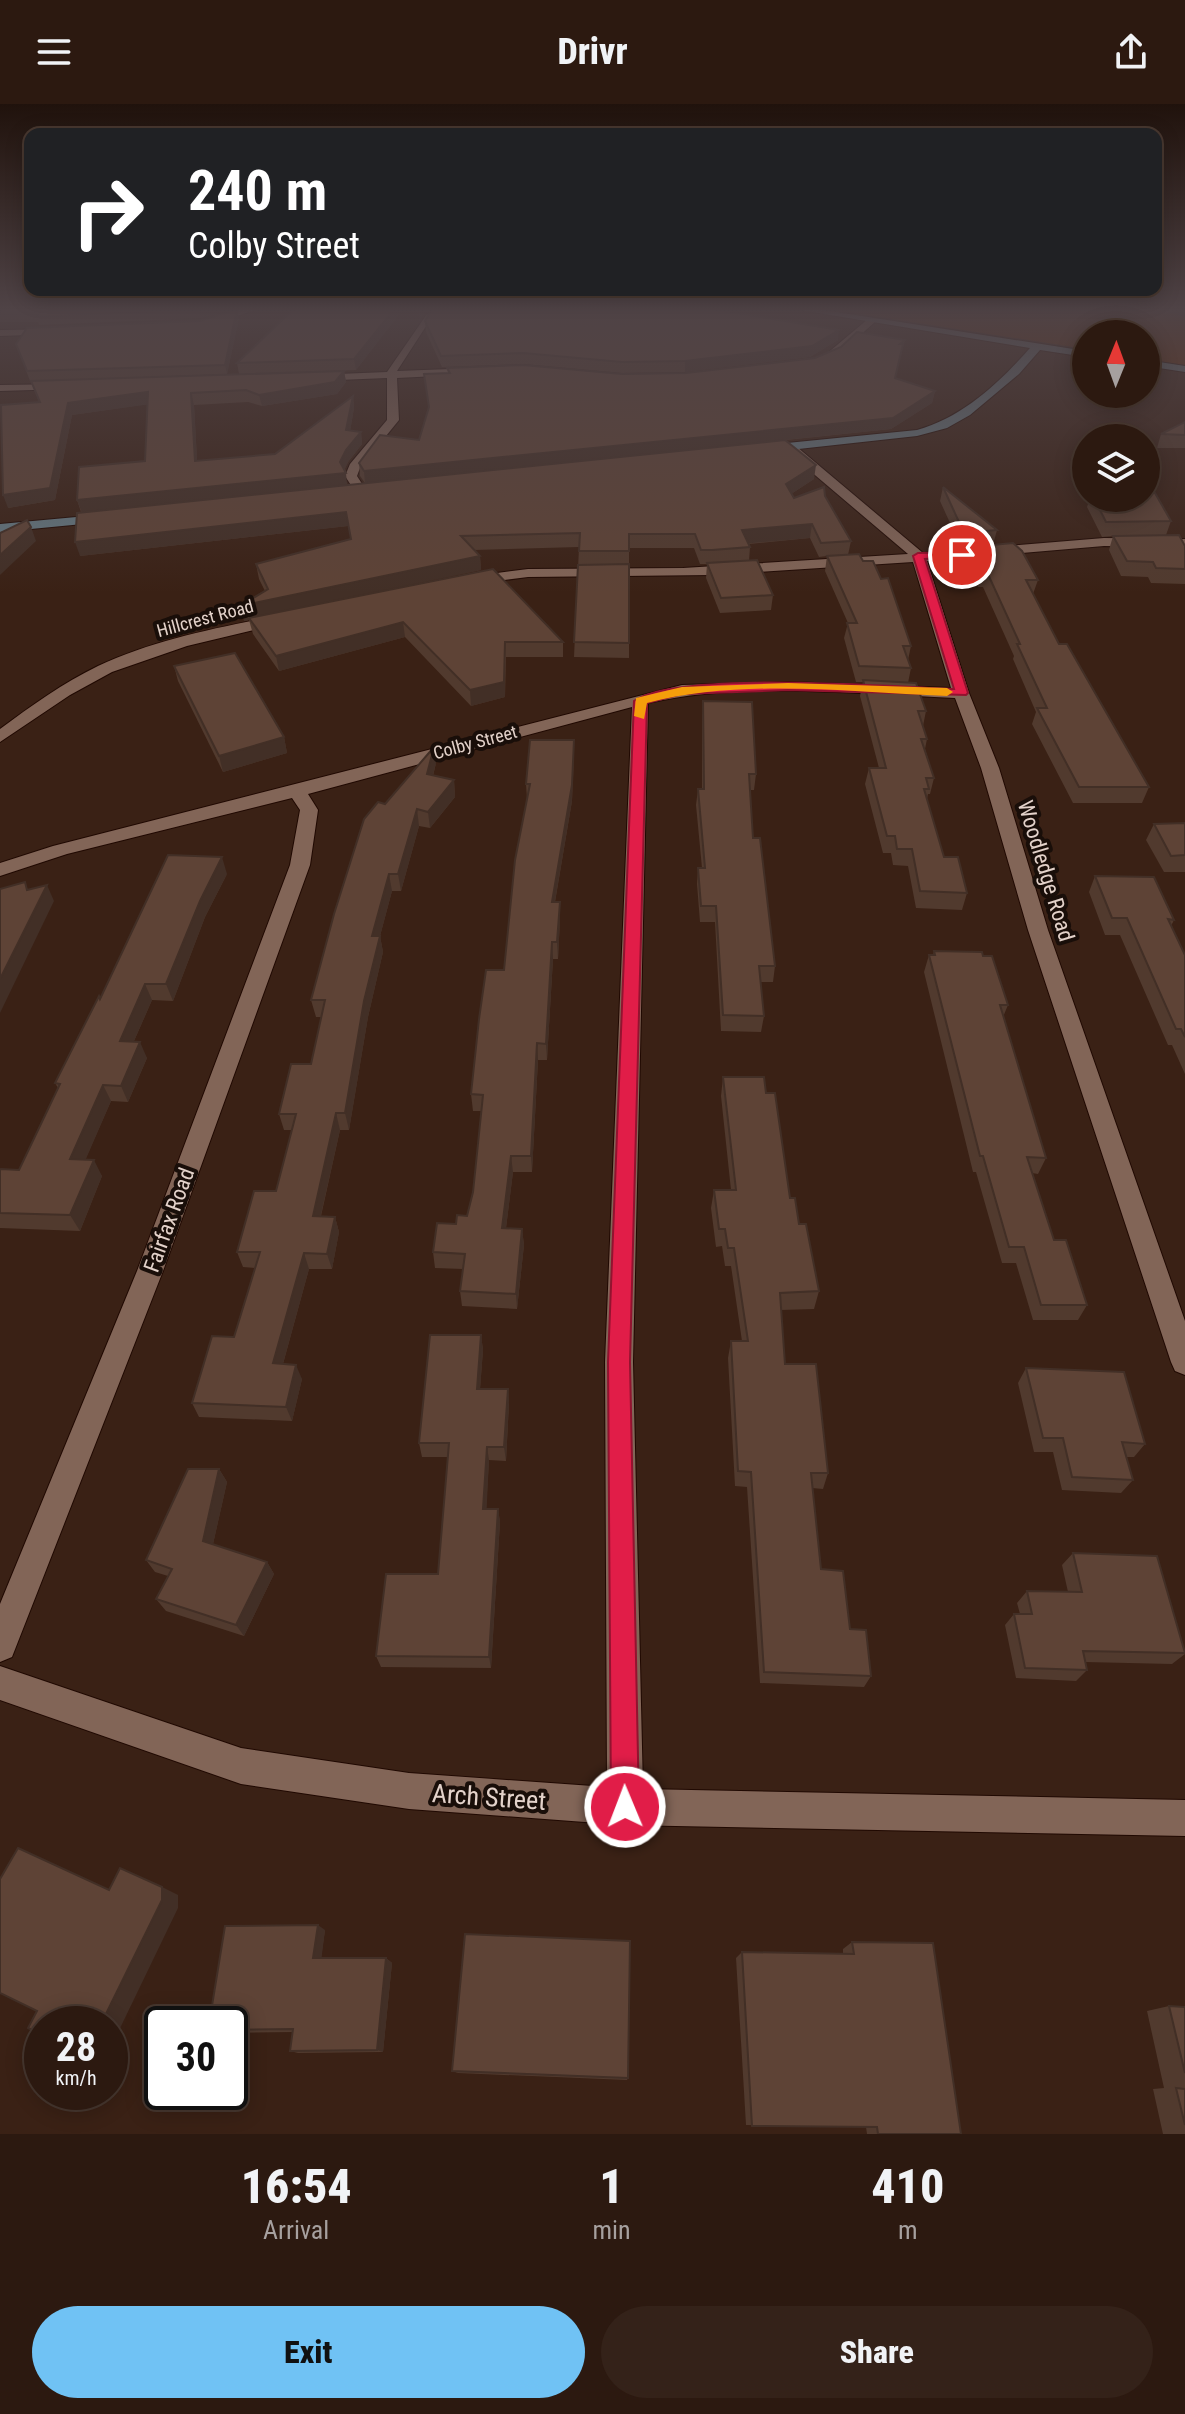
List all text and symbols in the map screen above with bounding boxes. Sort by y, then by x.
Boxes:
icon: menu [32,30,76,74]
icon: share [1109,30,1153,74]
text: Drivr [557,31,628,73]
text: 240 m [188,158,327,224]
icon: right [56,160,160,264]
text: Colby Street [188,225,360,267]
north arrow [1072,320,1160,408]
map controls [1072,320,1160,512]
button: layers [1072,424,1160,512]
pin [928,521,996,589]
icon: arrive [940,533,984,577]
street label: Hillcrest Road [154,595,256,641]
street label: Colby Street [431,721,519,763]
street label: Woodledge Road [1013,797,1079,945]
street label: Fairfax Road [139,1164,199,1276]
position arrow [583,1765,667,1849]
street label: Arch Street [431,1778,547,1816]
speed limit sign: 30 [144,2006,248,2110]
text: 28 [56,2024,96,2071]
text: km/h [55,2066,97,2090]
text: 16:54 [241,2158,352,2215]
text: 1 [599,2158,624,2215]
text: 410 [871,2158,944,2215]
text: Arrival [263,2215,329,2245]
text: min [592,2215,631,2245]
text: m [898,2215,918,2245]
button: Exit [32,2306,585,2398]
button: Share [601,2306,1153,2398]

